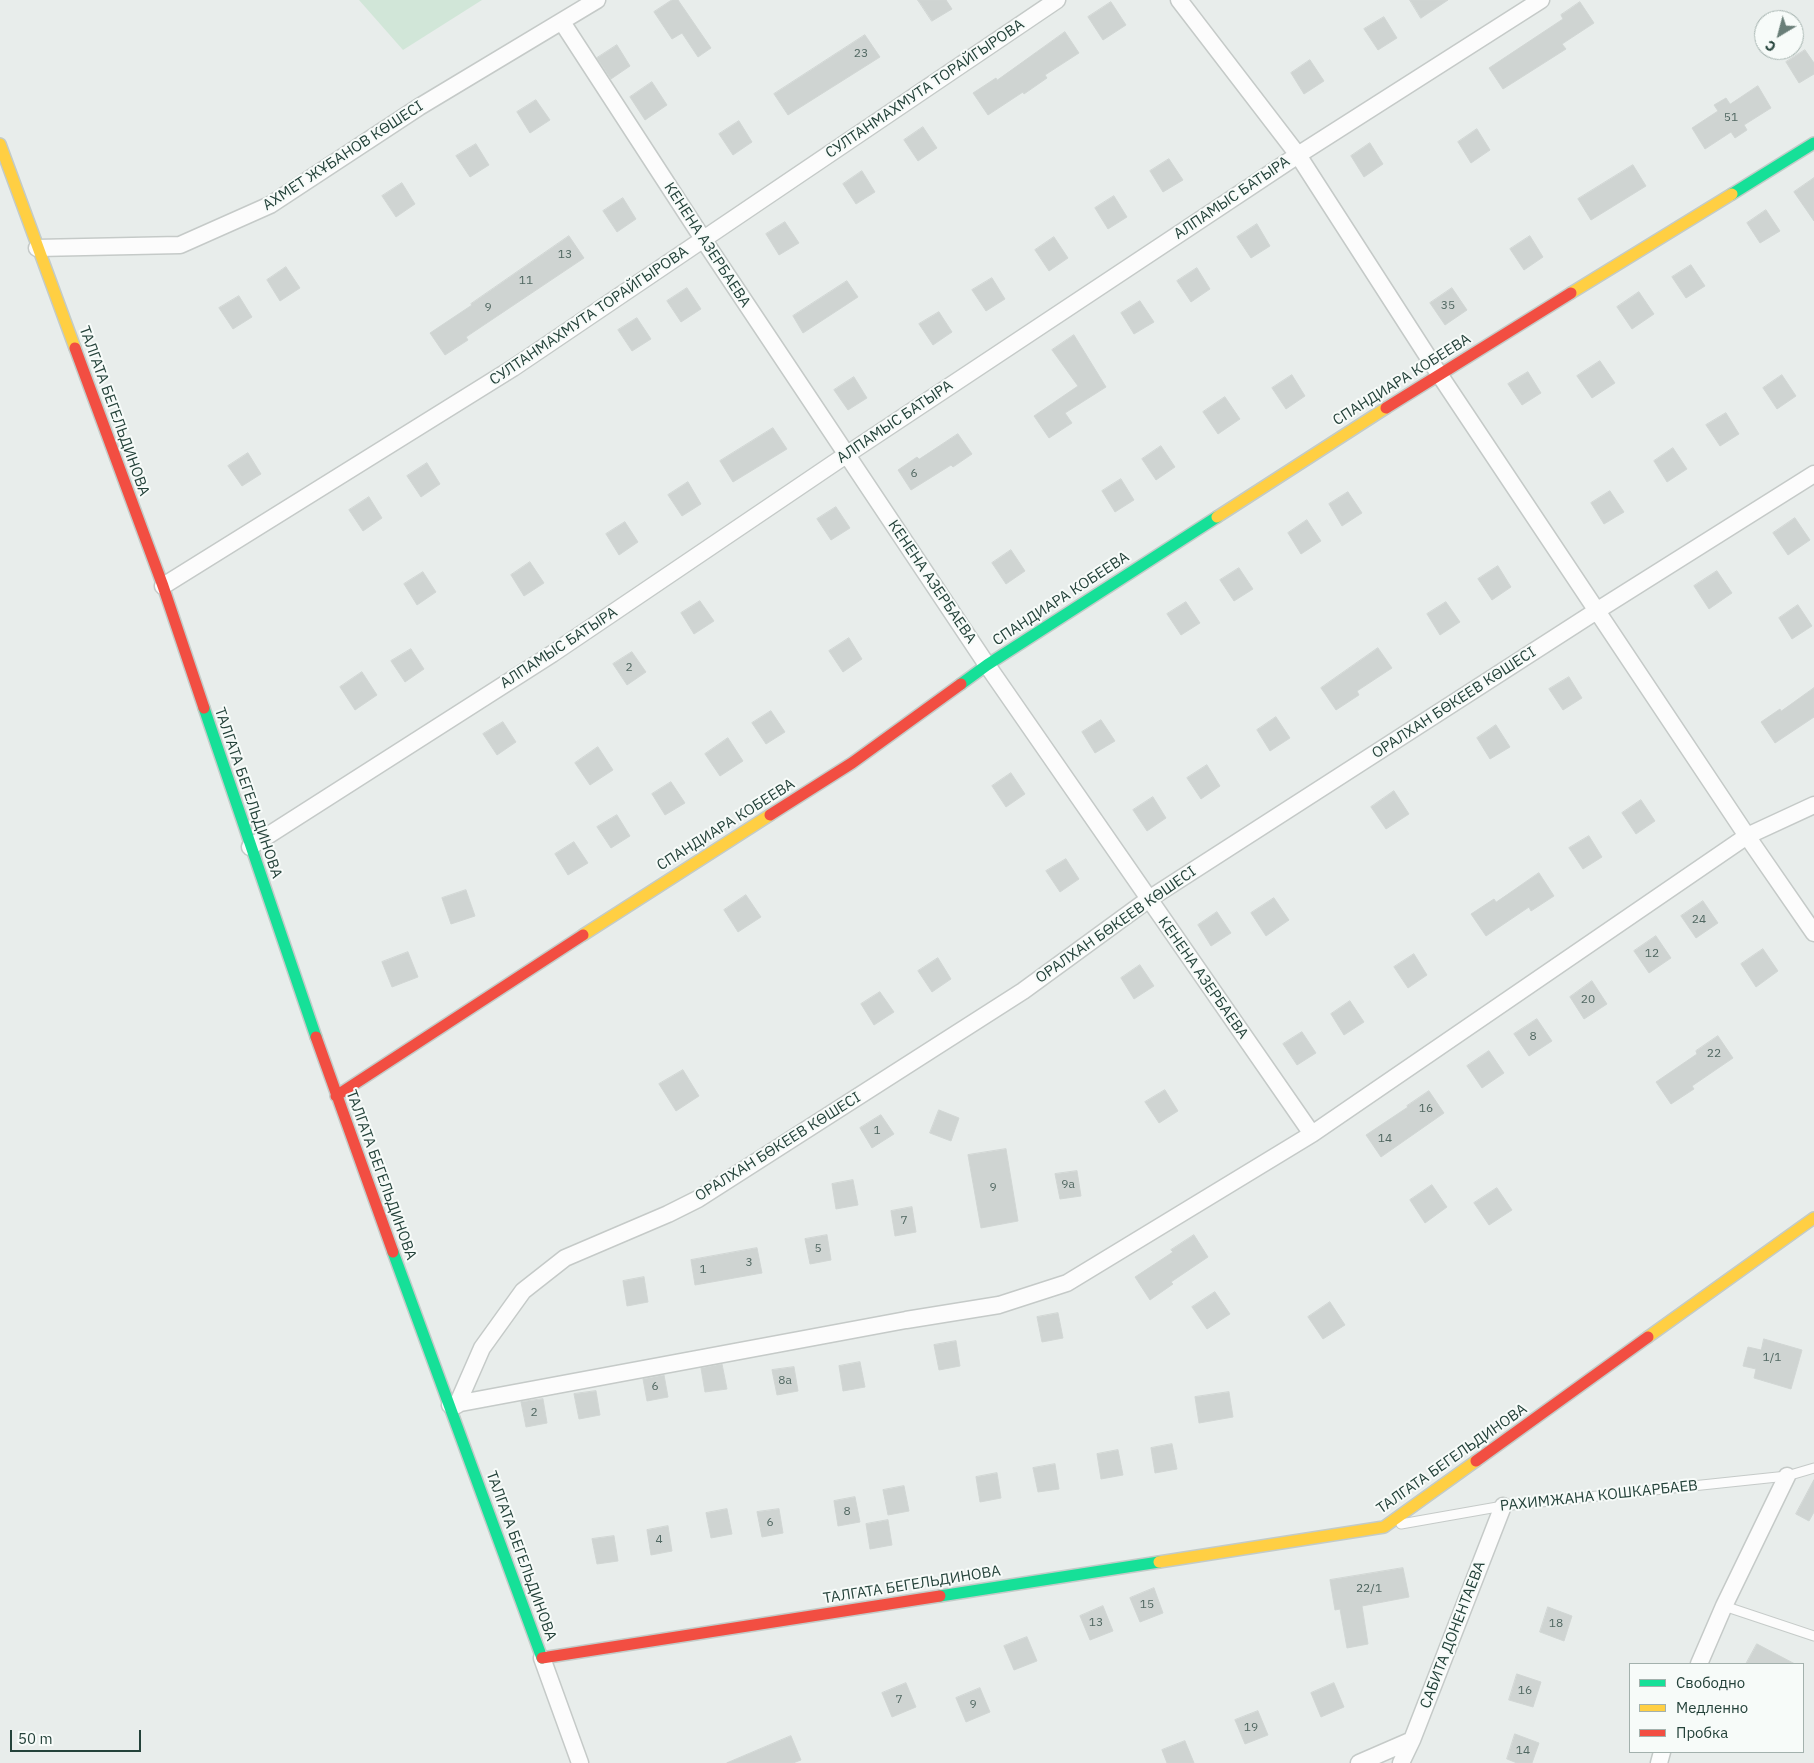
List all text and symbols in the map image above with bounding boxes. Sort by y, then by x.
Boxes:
north arrow [1754,10,1804,60]
street label: СУЛТАНМАХМУТА ТОРАЙГЫРОВА [822,16,1028,162]
text: С [1762,36,1780,56]
house number: 23 [854,47,868,61]
street label: АХМЕТ ЖҰБАНОВ КӨШЕСІ [259,97,427,215]
house number: 51 [1724,111,1738,125]
street label: АЛПАМЫС БАТЫРА [1171,153,1293,243]
street label: КЕНЕНА АЗЕРБАЕВА [660,179,754,311]
street label: СУЛТАНМАХМУТА ТОРАЙГЫРОВА [486,243,692,389]
house number: 13 [558,248,572,262]
house number: 11 [519,274,533,288]
house number: 35 [1441,299,1455,313]
house number: 9 [484,301,492,315]
street label: ТАЛГАТА БЕГЕЛЬДИНОВА [75,324,153,498]
street label: СПАНДИАРА КОБЕЕВА [1330,330,1474,430]
street label: АЛПАМЫС БАТЫРА [834,377,956,467]
house number: 6 [910,467,918,481]
street label: КЕНЕНА АЗЕРБАЕВА [884,517,980,647]
street label: СПАНДИАРА КОБЕЕВА [989,548,1133,650]
street label: АЛПАМЫС БАТЫРА [497,603,621,693]
street label: ОРАЛХАН БӨКЕЕВ КӨШЕСІ [1369,643,1539,763]
house number: 2 [625,661,633,675]
street label: ТАЛГАТА БЕГЕЛЬДИНОВА [210,705,286,881]
street label: СПАНДИАРА КОБЕЕВА [654,775,798,875]
street label: ОРАЛХАН БӨКЕЕВ КӨШЕСІ [1032,863,1200,987]
street label: КЕНЕНА АЗЕРБАЕВА [1154,913,1252,1043]
house number: 24 [1692,913,1706,927]
house number: 12 [1645,947,1659,961]
house number: 20 [1581,993,1595,1007]
house number: 8 [1529,1030,1537,1044]
house number: 22 [1707,1047,1721,1061]
street label: ТАЛГАТА БЕГЕЛЬДИНОВА [342,1088,420,1262]
street label: ОРАЛХАН БӨКЕЕВ КӨШЕСІ [692,1089,864,1205]
house number: 16 [1419,1102,1433,1116]
house number: 1 [873,1124,881,1138]
house number: 14 [1378,1132,1392,1146]
house number: 9а [1061,1178,1075,1192]
house number: 9 [989,1181,997,1195]
house number: 7 [900,1214,908,1228]
house number: 5 [814,1242,822,1256]
house number: 3 [745,1256,753,1270]
house number: 1 [699,1263,707,1277]
house number: 1/1 [1763,1351,1781,1365]
house number: 8а [778,1374,792,1388]
house number: 6 [651,1380,659,1394]
street label: ТАЛГАТА БЕГЕЛЬДИНОВА [1373,1400,1531,1518]
house number: 2 [530,1406,538,1420]
street label: ТАЛГАТА БЕГЕЛЬДИНОВА [482,1469,560,1643]
street label: РАХИМЖАНА КОШКАРБАЕВ [1499,1477,1699,1515]
house number: 8 [843,1505,851,1519]
house number: 6 [766,1516,774,1530]
house number: 4 [655,1533,663,1547]
street label: САБИТА ДОНЕНТАЕВА [1417,1559,1489,1711]
street label: ТАЛГАТА БЕГЕЛЬДИНОВА [822,1562,1002,1608]
house number: 22/1 [1356,1582,1382,1596]
house number: 15 [1140,1598,1154,1612]
house number: 13 [1089,1616,1103,1630]
house number: 18 [1549,1617,1563,1631]
legend [1629,1663,1804,1753]
text: Свободно [1676,1673,1745,1692]
house number: 16 [1518,1684,1532,1698]
house number: 7 [895,1693,903,1707]
house number: 9 [969,1698,977,1712]
text: Медленно [1676,1698,1748,1717]
scale bar [12,1720,144,1752]
house number: 19 [1244,1721,1258,1735]
text: Пробка [1676,1723,1728,1742]
text: 50 m [18,1729,53,1748]
house number: 14 [1516,1744,1530,1758]

